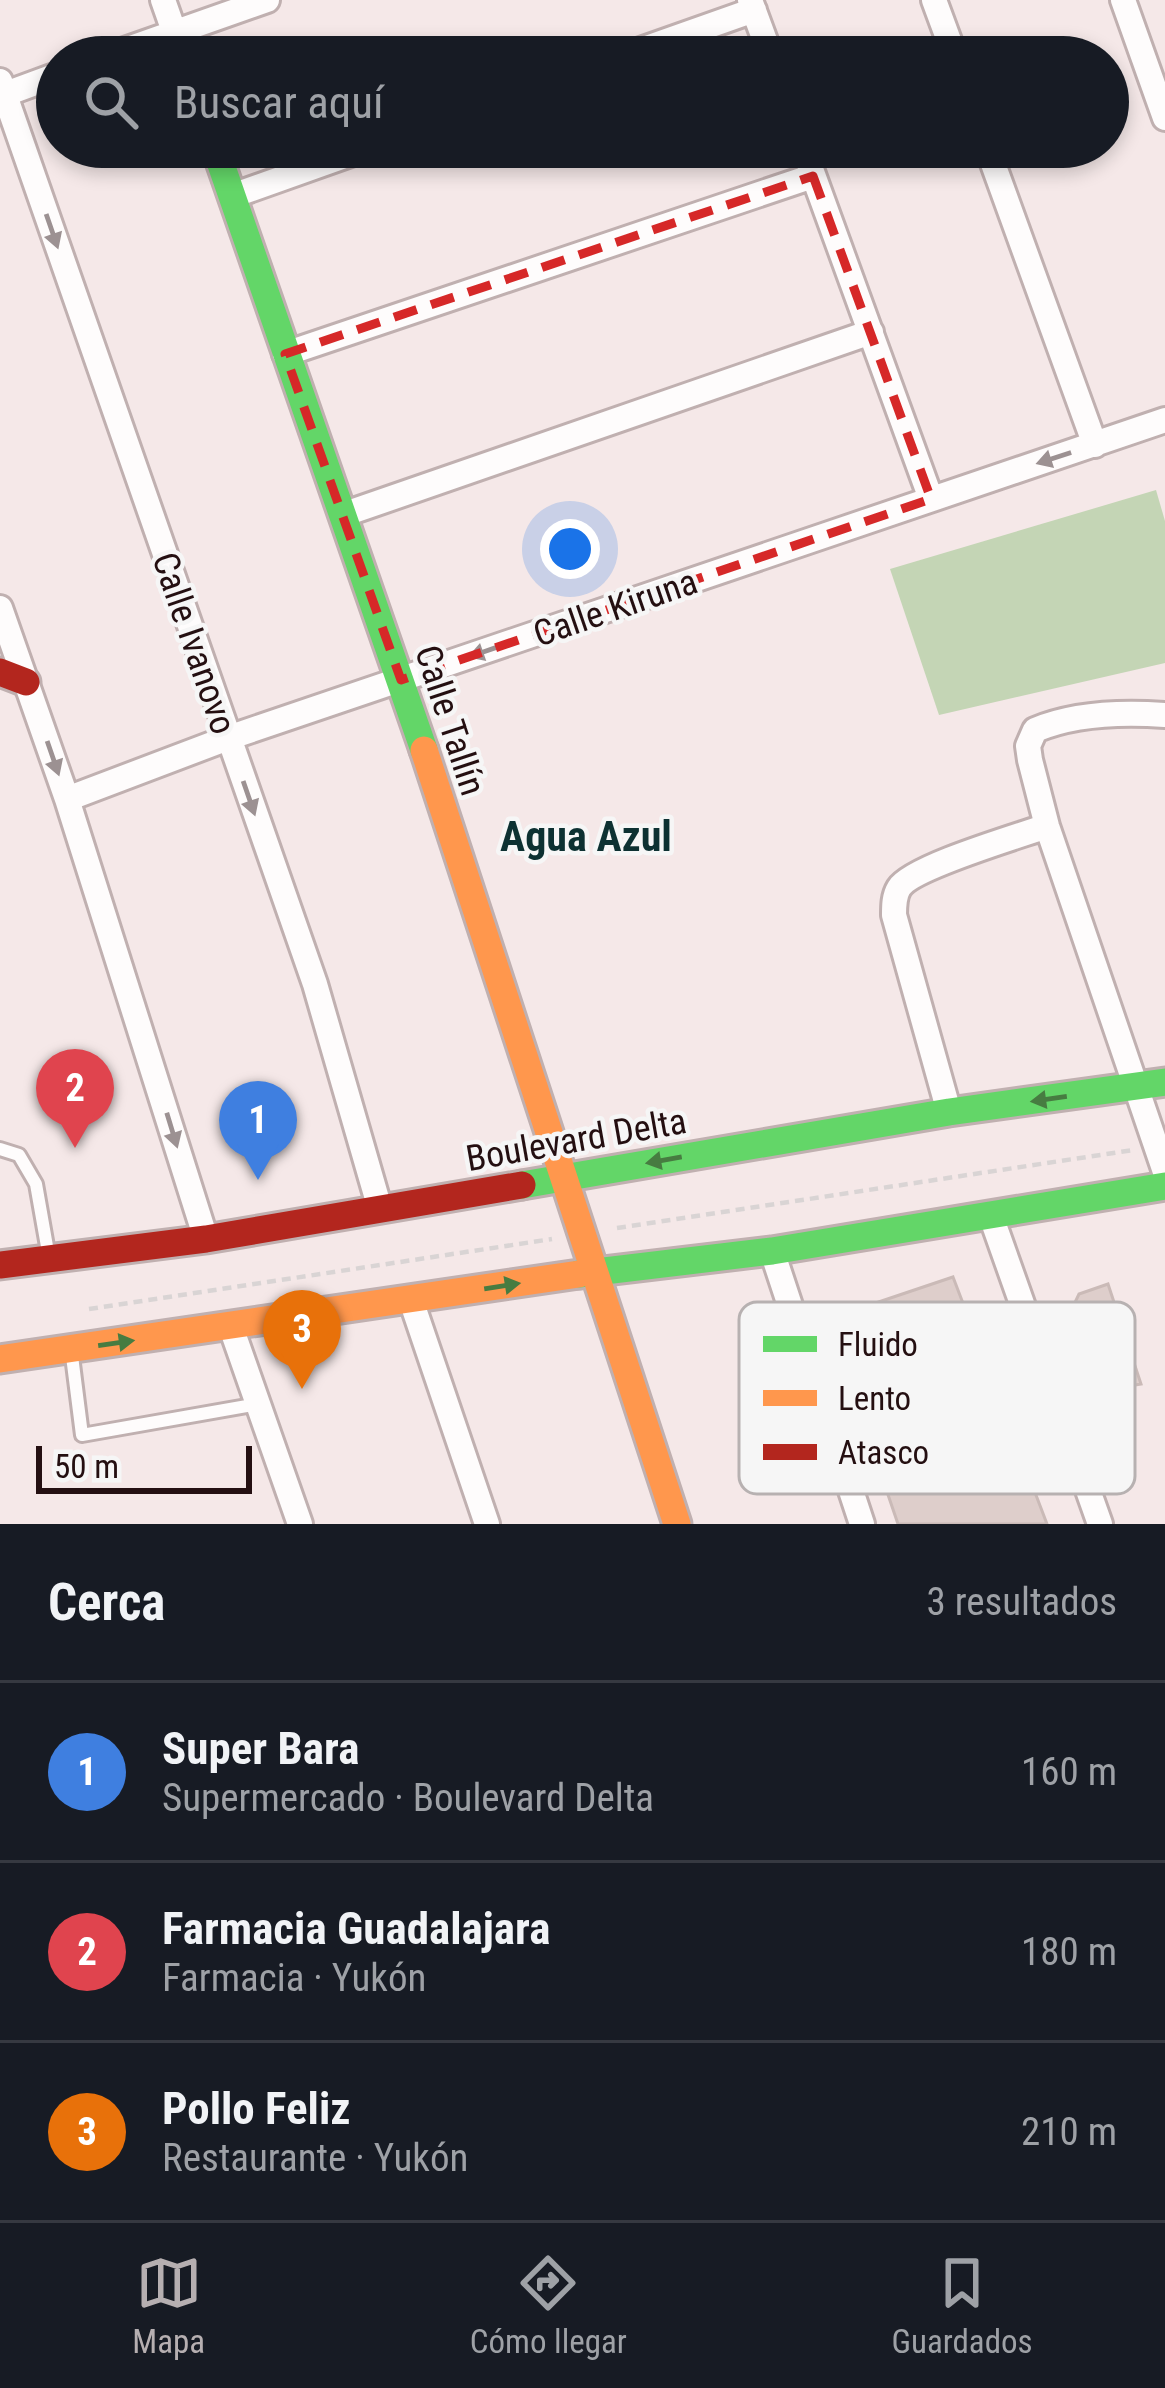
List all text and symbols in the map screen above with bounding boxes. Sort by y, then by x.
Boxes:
search box [36,36,1129,168]
icon: search [78,69,144,135]
text: Buscar aquí [174,76,384,129]
one-way arrow [44,214,62,250]
one-way arrow [1035,450,1072,469]
your location [540,519,600,579]
street label: Calle Ivanovo [143,547,245,740]
street label: Calle Kiruna [528,560,703,656]
street label: Calle Tallín [406,640,494,801]
one-way arrow [468,643,504,661]
one-way arrow [44,741,63,777]
one-way arrow [241,780,259,816]
district label: Agua Azul [500,812,672,861]
pin: 2 [36,1049,114,1148]
pin: 1 [219,1081,297,1180]
one-way arrow [1030,1090,1068,1109]
street label: Boulevard Delta [463,1100,690,1180]
one-way arrow [164,1112,182,1149]
one-way arrow [645,1150,682,1169]
one-way arrow [483,1276,521,1295]
pin: 3 [263,1290,341,1389]
legend [739,1302,1135,1494]
text: Fluido [838,1325,918,1364]
one-way arrow [98,1333,135,1352]
text: Lento [838,1379,911,1418]
text: Atasco [838,1433,929,1472]
scale bar [36,1440,252,1493]
text: 50 m [54,1447,119,1486]
text: Cerca [48,1573,165,1632]
text: 3 resultados [926,1579,1117,1625]
text: Super Bara [162,1722,359,1775]
text: 1 [77,1749,97,1795]
text: 160 m [1021,1749,1117,1795]
text: Supermercado · Boulevard Delta [162,1775,654,1821]
text: Farmacia Guadalajara [162,1902,550,1955]
text: 2 [77,1929,97,1975]
text: 180 m [1021,1929,1117,1975]
text: Farmacia · Yukón [162,1955,426,2001]
text: Pollo Feliz [162,2082,351,2135]
text: 3 [77,2109,97,2155]
text: 210 m [1021,2109,1117,2155]
text: Restaurante · Yukón [162,2135,468,2181]
tab: Mapa [132,2250,205,2361]
tab: Cómo llegar [470,2250,627,2361]
tab: Guardados [891,2250,1033,2361]

